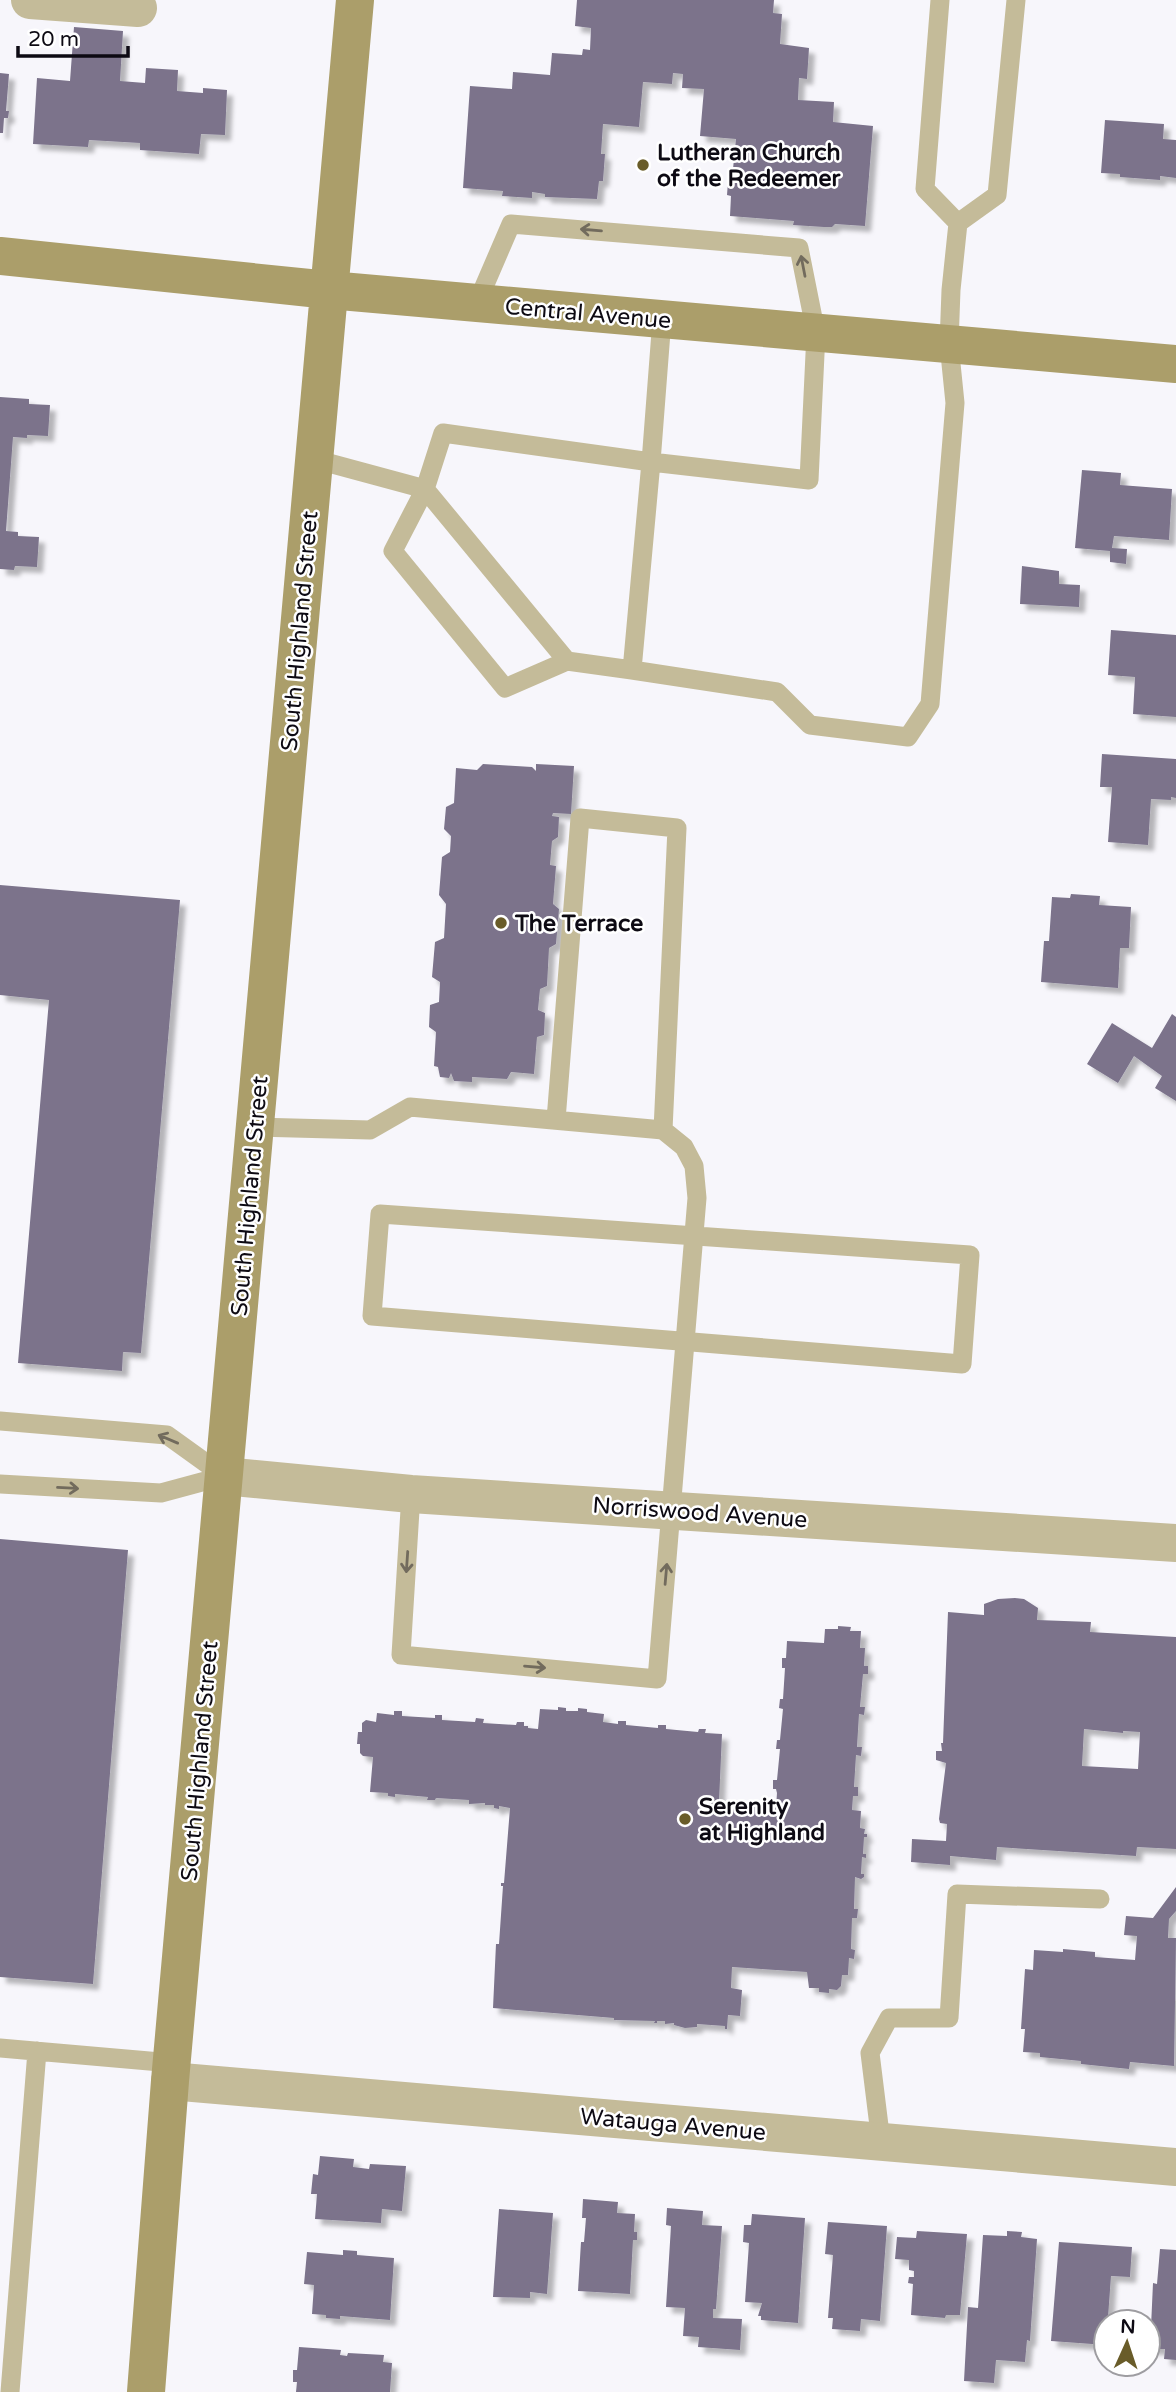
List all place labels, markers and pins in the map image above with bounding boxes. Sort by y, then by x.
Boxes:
place label: Lutheran Church of the Redeemer [657,139,842,193]
marker: Lutheran Church of the Redeemer [635,157,651,173]
place label: The Terrace [514,910,643,938]
marker: The Terrace [493,915,509,931]
place label: Serenity at Highland [699,1793,825,1847]
marker: Serenity at Highland [677,1811,693,1827]

